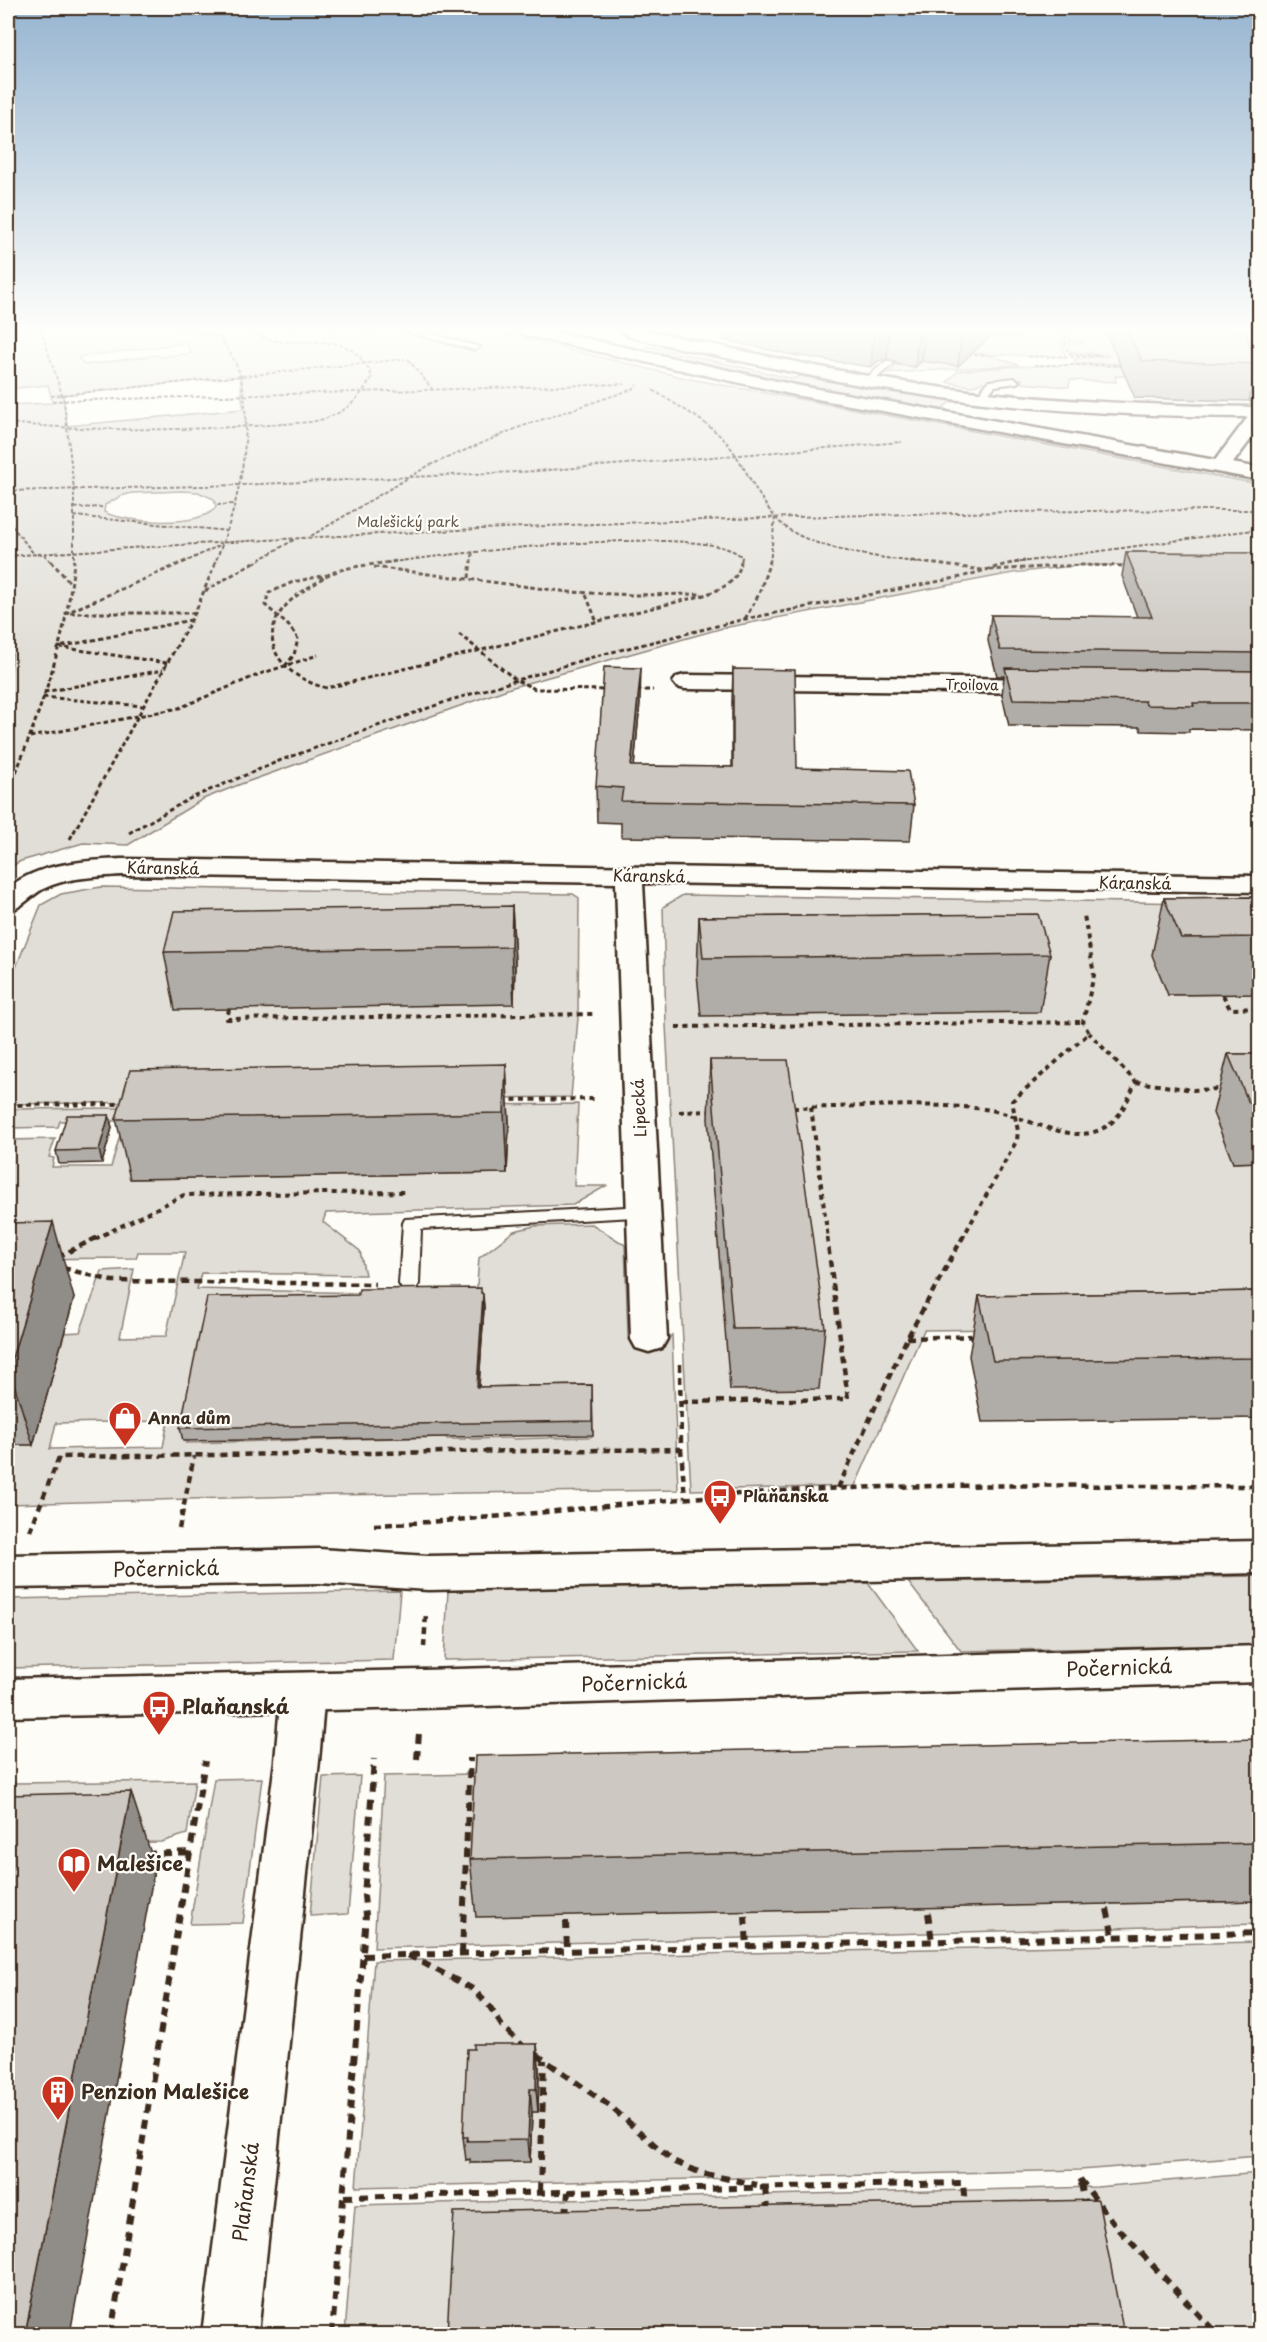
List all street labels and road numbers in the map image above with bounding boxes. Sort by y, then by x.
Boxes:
street label: Troilova [945,674,999,695]
street label: Káranská [126,854,200,880]
street label: Káranská [612,862,686,888]
street label: Káranská [1098,869,1172,895]
street label: Lipecká [624,1078,652,1138]
street label: Počernická [113,1552,220,1584]
street label: Počernická [1065,1650,1173,1684]
street label: Počernická [580,1665,688,1699]
street label: Plaňanská [224,2140,266,2243]

